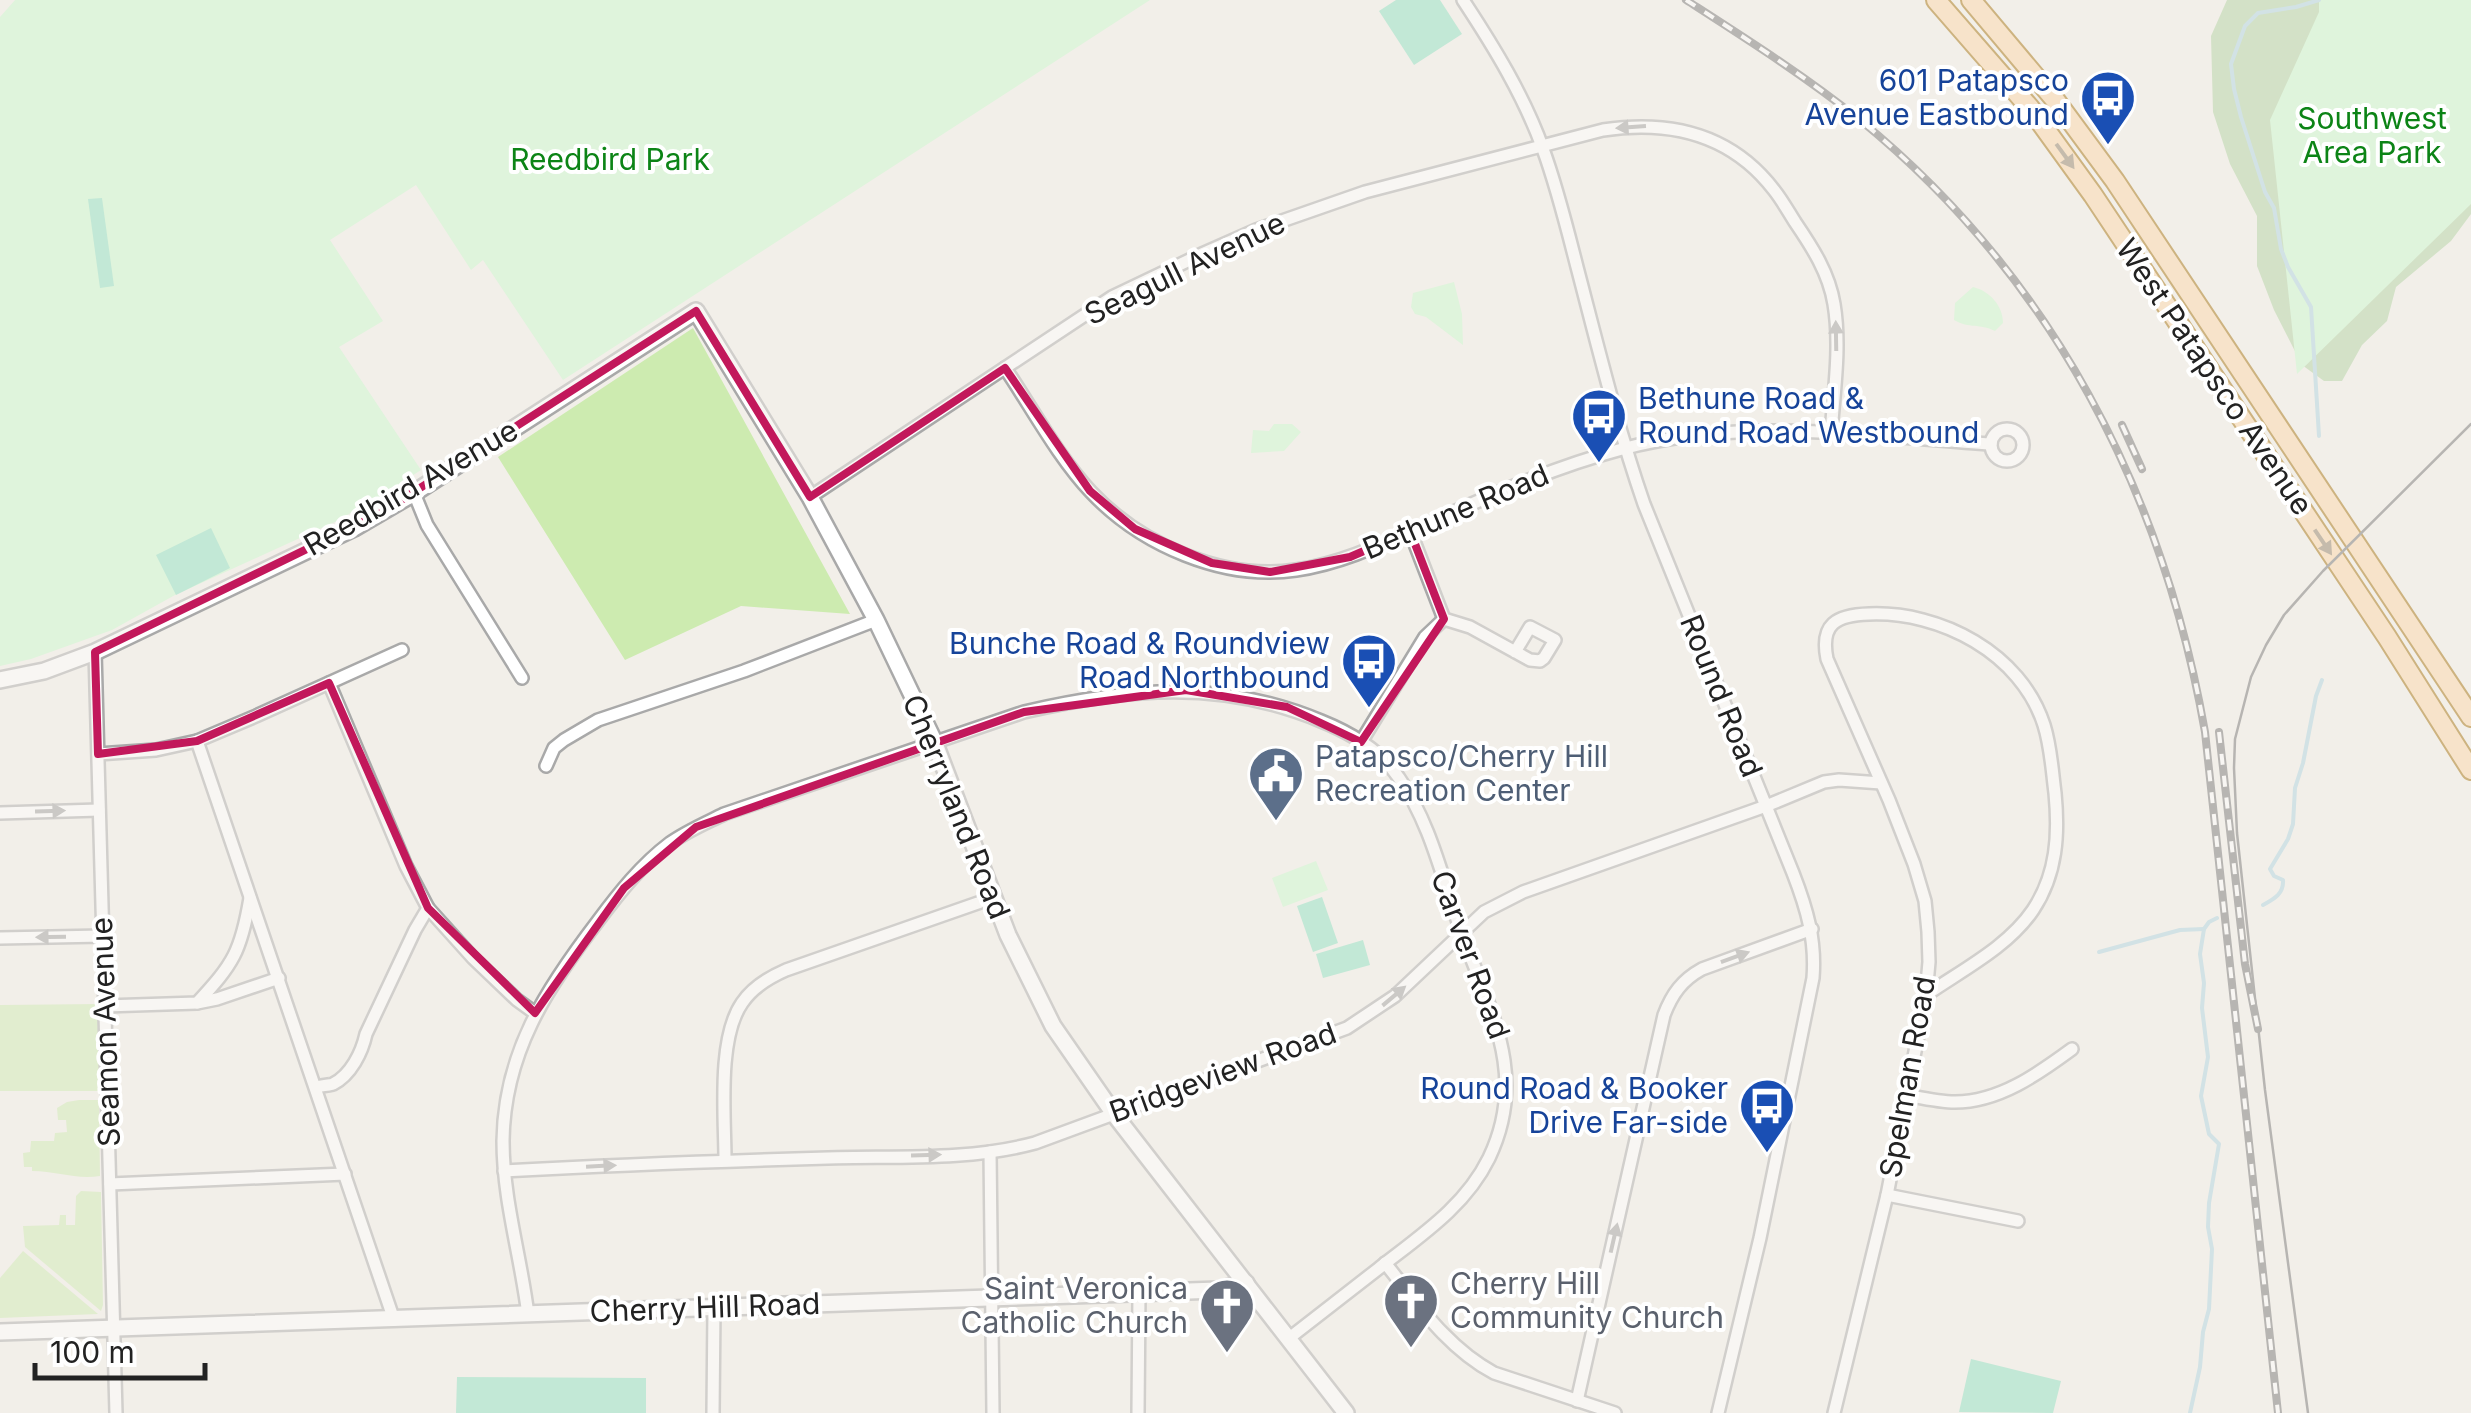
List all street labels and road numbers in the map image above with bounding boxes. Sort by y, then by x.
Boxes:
street label: Seagull Avenue [1079,204,1291,332]
street label: West Patapsco Avenue [2109,231,2321,521]
street label: Reedbird Avenue [297,411,524,563]
street label: Bethune Road [1357,456,1554,566]
street label: Round Road [1673,609,1771,782]
street label: Cherryland Road [896,689,1018,924]
street label: Carver Road [1424,866,1518,1044]
street label: Seamon Avenue [83,917,127,1147]
street label: Spelman Road [1872,973,1942,1180]
street label: Bridgeview Road [1104,1014,1341,1130]
street label: Cherry Hill Road [589,1285,821,1329]

